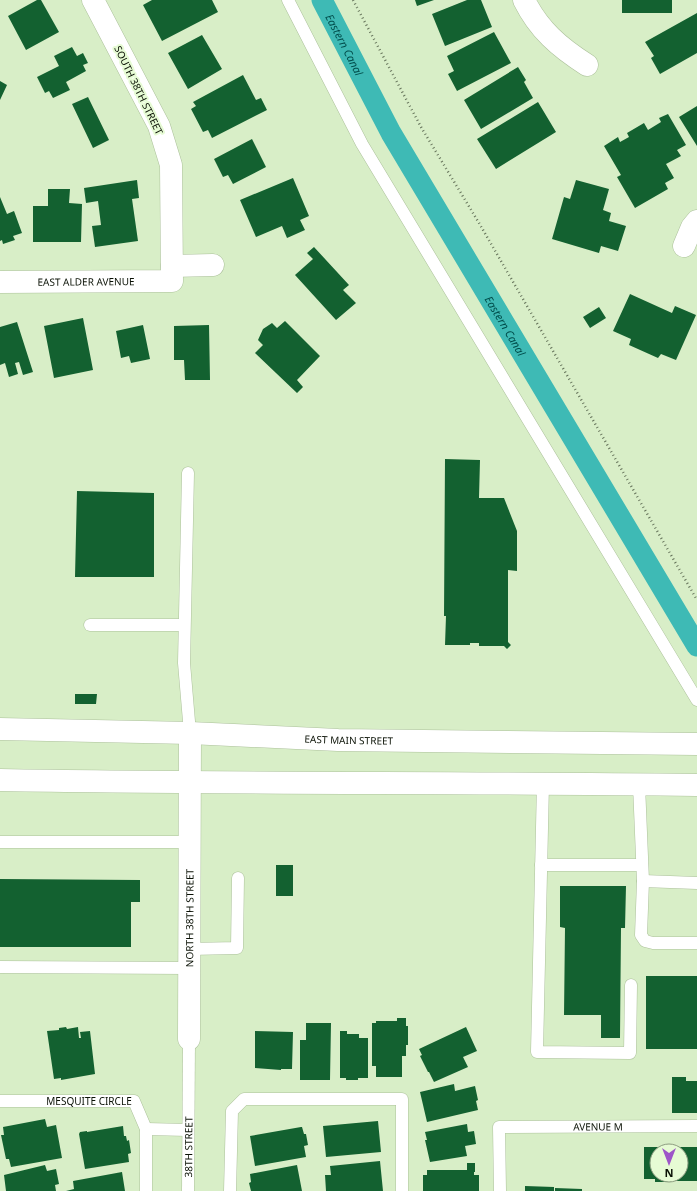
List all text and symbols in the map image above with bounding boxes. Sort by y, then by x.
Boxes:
water label: Eastern Canal [323,11,368,79]
street label: SOUTH 38TH STREET [111,43,167,137]
street label: EAST ALDER AVENUE [37,274,135,289]
water label: Eastern Canal [482,293,530,359]
street label: EAST MAIN STREET [304,731,394,748]
street label: NORTH 38TH STREET [182,868,197,967]
street label: MESQUITE CIRCLE [46,1094,132,1108]
street label: 38TH STREET [181,1116,195,1178]
street label: AVENUE M [573,1119,623,1134]
north arrow [649,1143,689,1183]
text: N [665,1166,673,1181]

